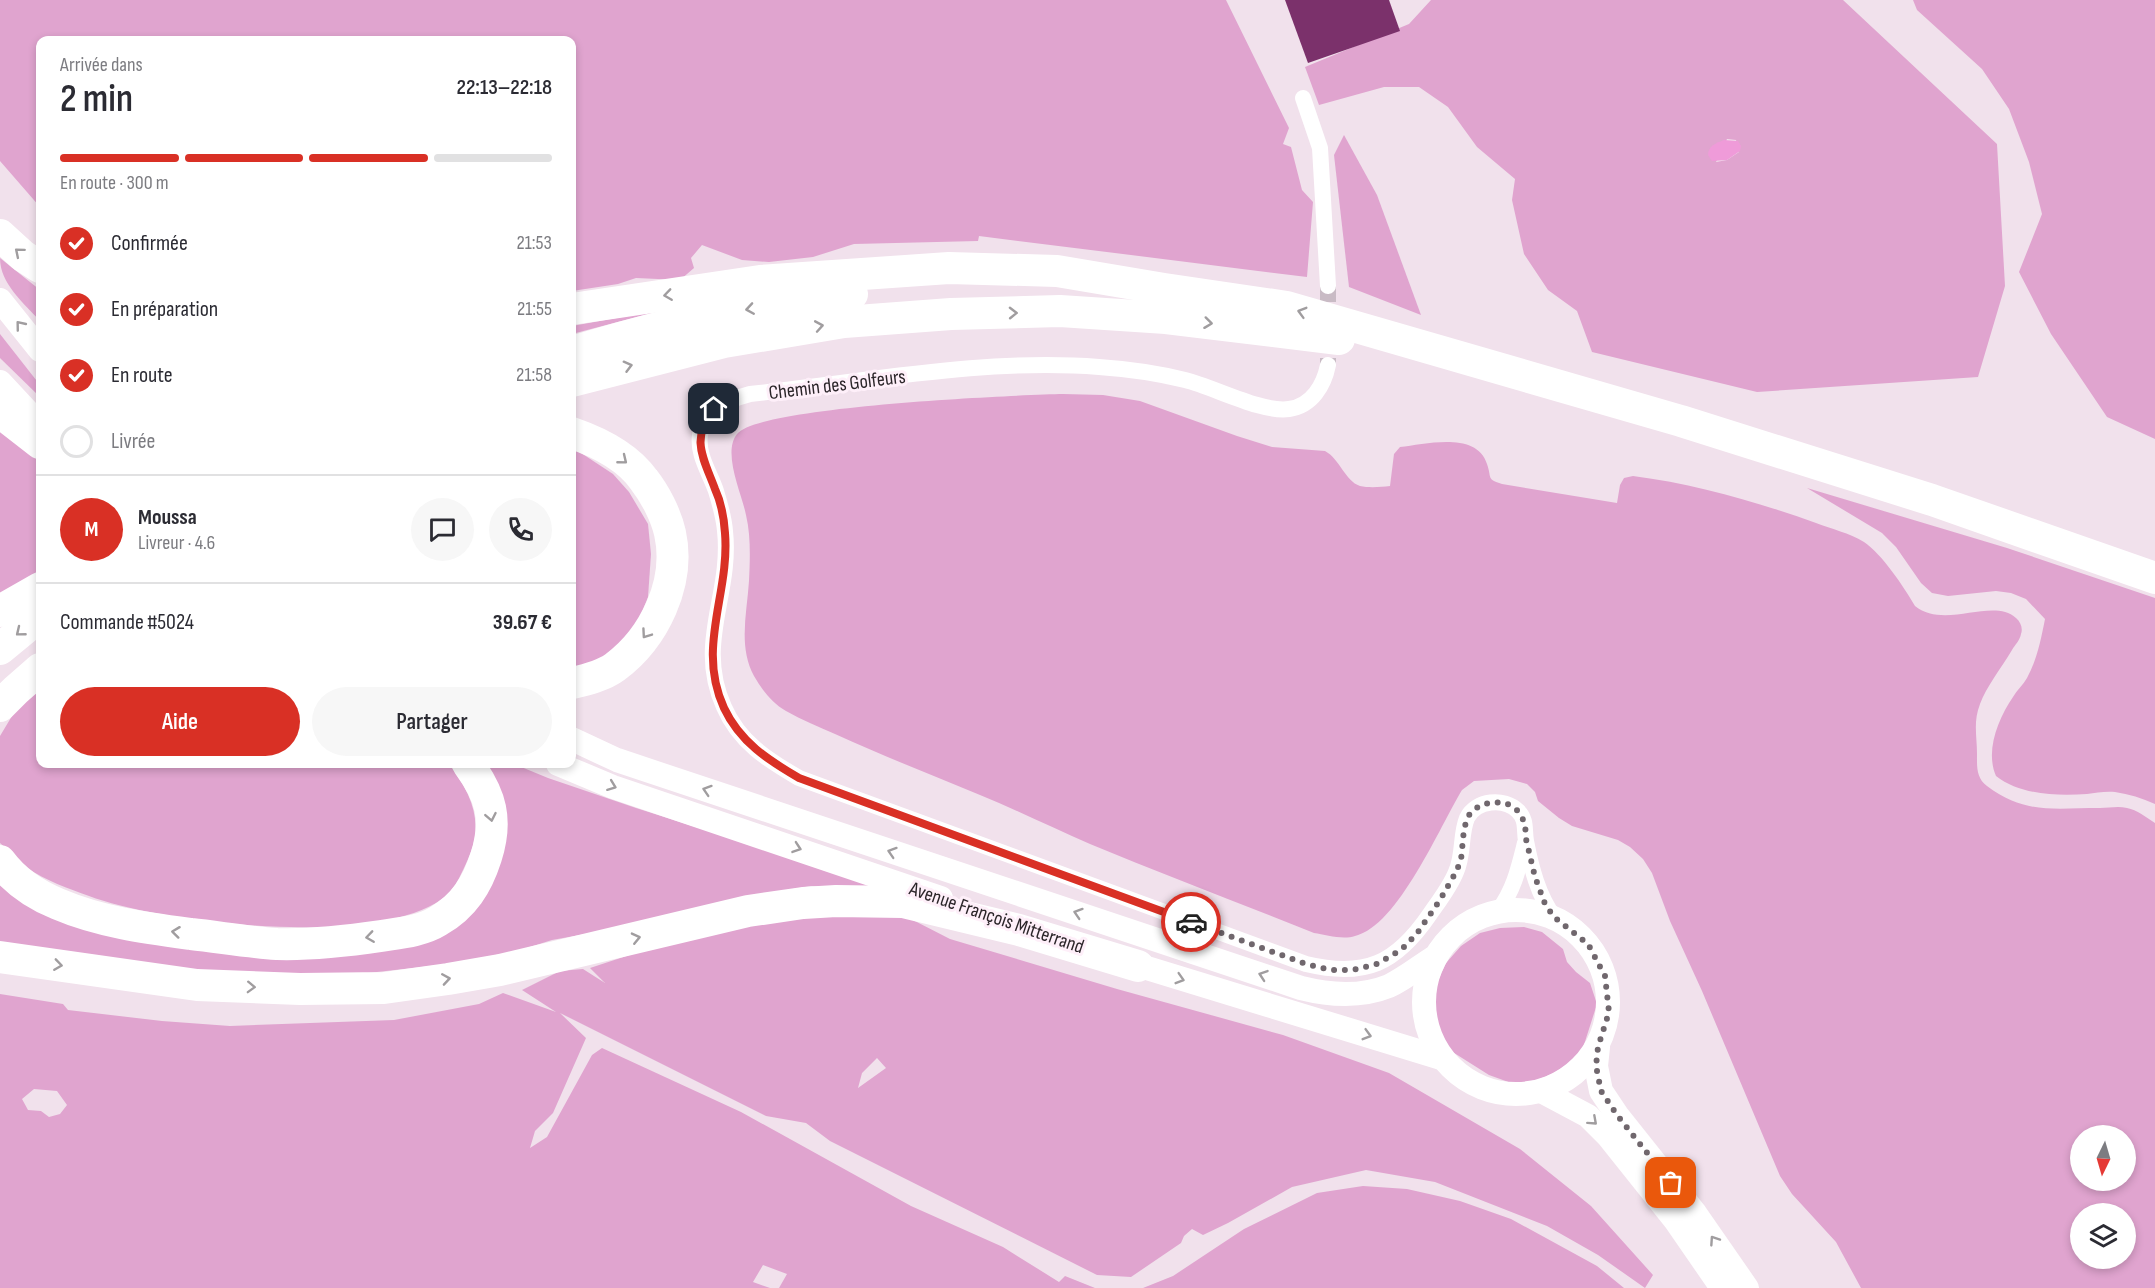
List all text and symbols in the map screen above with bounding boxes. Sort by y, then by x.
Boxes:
text: Arrivée dans [60,53,143,77]
text: 22:13–22:18 [457,74,552,101]
text: 2 min [60,76,133,123]
text: En route · 300 m [60,171,169,195]
icon: check [60,227,93,260]
text: Confirmée [111,230,188,257]
text: 21:53 [517,231,552,255]
one-way arrow [15,248,26,259]
one-way arrow [663,288,673,301]
icon: check [60,293,93,326]
text: En préparation [111,296,218,323]
text: 21:55 [517,297,552,321]
one-way arrow [746,302,756,315]
one-way arrow [1009,306,1018,319]
one-way arrow [1297,307,1308,319]
one-way arrow [1203,316,1212,329]
one-way arrow [813,320,823,333]
one-way arrow [17,321,28,332]
icon: check [60,359,93,392]
one-way arrow [623,360,633,373]
text: En route [111,362,173,389]
text: 21:58 [516,363,552,387]
street label: Chemin des Golfeurs [767,365,907,405]
pin [688,383,739,434]
icon: home [697,392,730,425]
text: Livrée [111,428,155,455]
one-way arrow [616,453,627,464]
button: chat [411,498,474,561]
button: phone [489,498,552,561]
text: Moussa [138,504,197,531]
text: M [85,516,98,543]
text: Livreur · 4.6 [138,531,215,555]
text: Commande #5024 [60,609,194,636]
text: 39.67 € [493,609,552,636]
one-way arrow [16,625,27,636]
one-way arrow [642,627,653,638]
button: Aide [60,687,300,756]
button: Partager [312,687,552,756]
one-way arrow [606,779,617,791]
one-way arrow [702,785,713,798]
one-way arrow [484,811,497,821]
one-way arrow [791,841,802,854]
one-way arrow [888,846,898,859]
street label: Avenue François Mitterrand [905,876,1087,959]
courier [1161,892,1221,952]
icon: car [1175,906,1208,939]
one-way arrow [1073,908,1084,920]
one-way arrow [171,926,180,938]
one-way arrow [365,931,374,943]
one-way arrow [631,932,641,945]
one-way arrow [53,958,63,970]
one-way arrow [1258,969,1268,982]
one-way arrow [1174,972,1185,984]
one-way arrow [441,974,450,986]
one-way arrow [247,981,256,994]
one-way arrow [1361,1028,1372,1040]
one-way arrow [1586,1114,1597,1125]
north arrow [2070,1125,2136,1191]
map controls [2070,1125,2136,1269]
pin [1645,1157,1696,1208]
icon: bag [1654,1166,1687,1199]
button: layers [2070,1203,2136,1269]
one-way arrow [1710,1235,1721,1246]

